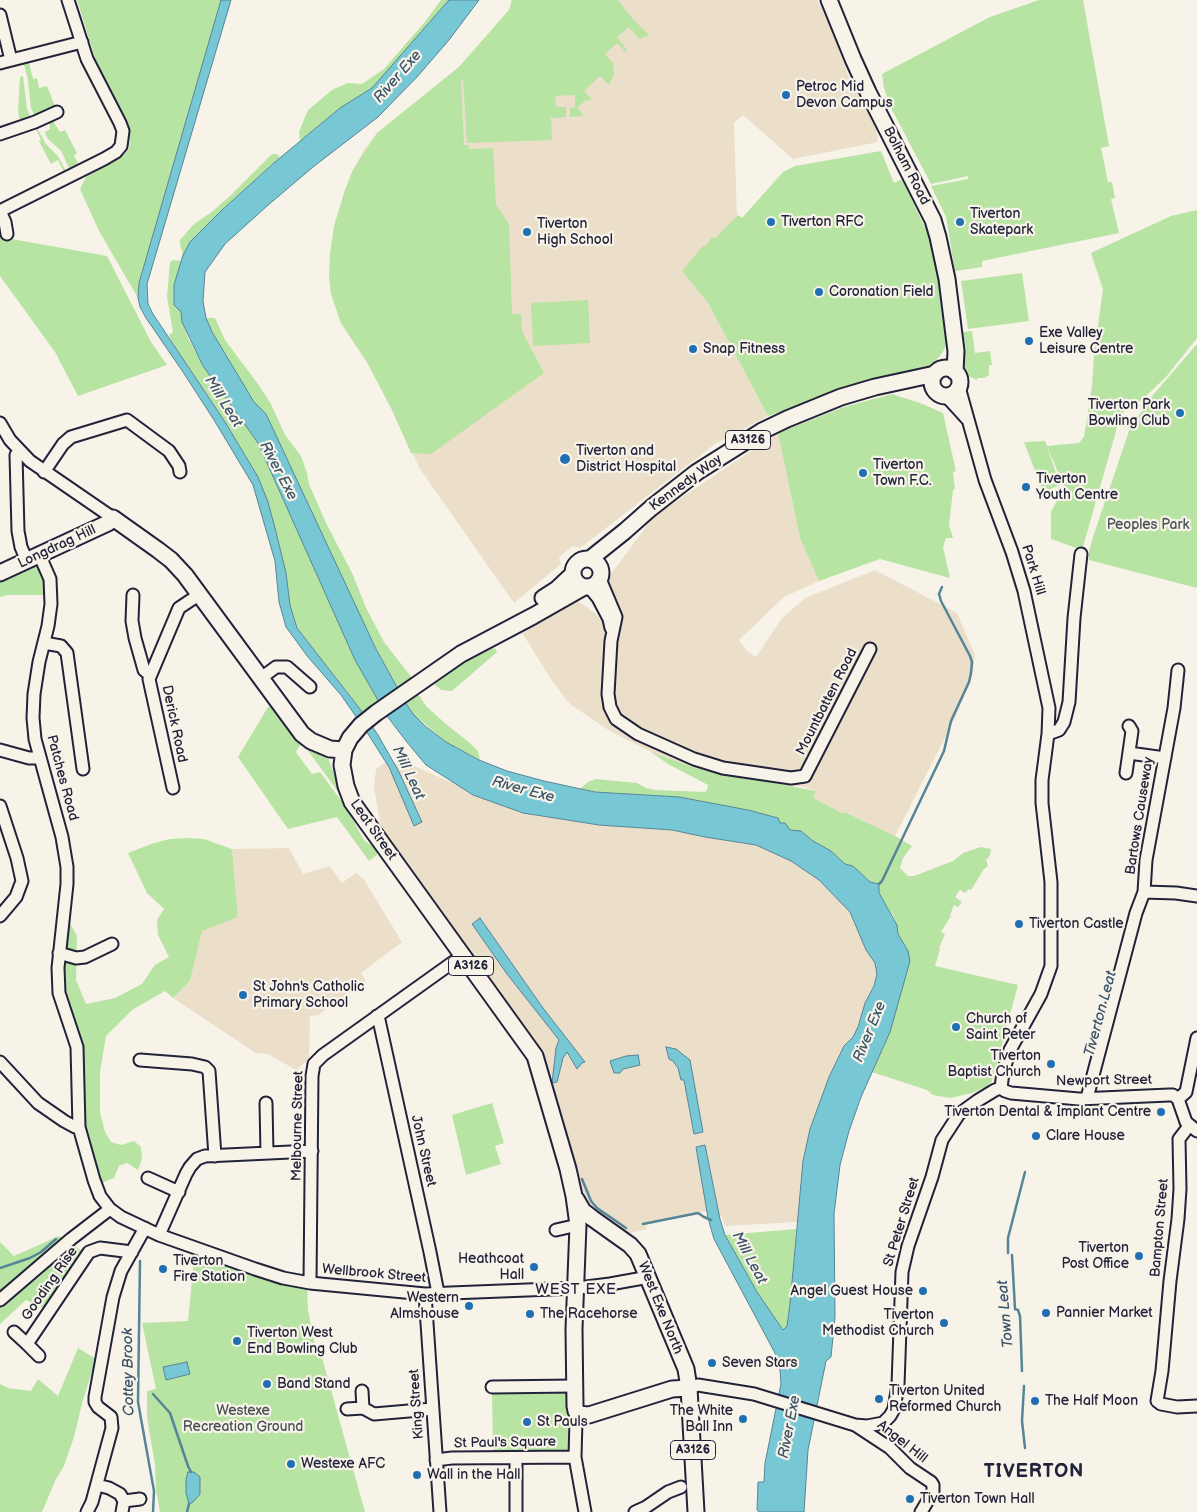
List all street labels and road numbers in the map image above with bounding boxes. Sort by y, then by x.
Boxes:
street label: Bolham Road [879,124,933,208]
road number: A3126 [726,430,770,450]
street label: Kennedy Way [646,451,726,515]
street label: Longdrag Hill [15,522,99,572]
street label: Park Hill [1017,543,1049,597]
street label: Mountbatten Road [793,646,861,758]
street label: Derick Road [158,684,190,764]
street label: Patches Road [42,733,82,823]
street label: Bartows Causeway [1122,756,1158,876]
street label: Leat Street [346,796,400,864]
road number: A3126 [448,956,494,976]
street label: Melbourne Street [289,1071,307,1181]
street label: Newport Street [1056,1072,1152,1090]
street label: John Street [407,1114,439,1188]
street label: St Peter Street [880,1175,924,1269]
street label: Bampton Street [1147,1178,1173,1278]
street label: Gooding Rise [18,1244,82,1324]
street label: West Exe North [634,1259,686,1357]
street label: Wellbrook Street [321,1261,427,1287]
street label: King Street [406,1368,428,1440]
street label: Angel Hill [873,1417,931,1467]
street label: St Paul's Square [454,1434,556,1452]
road number: A3126 [670,1440,716,1460]

